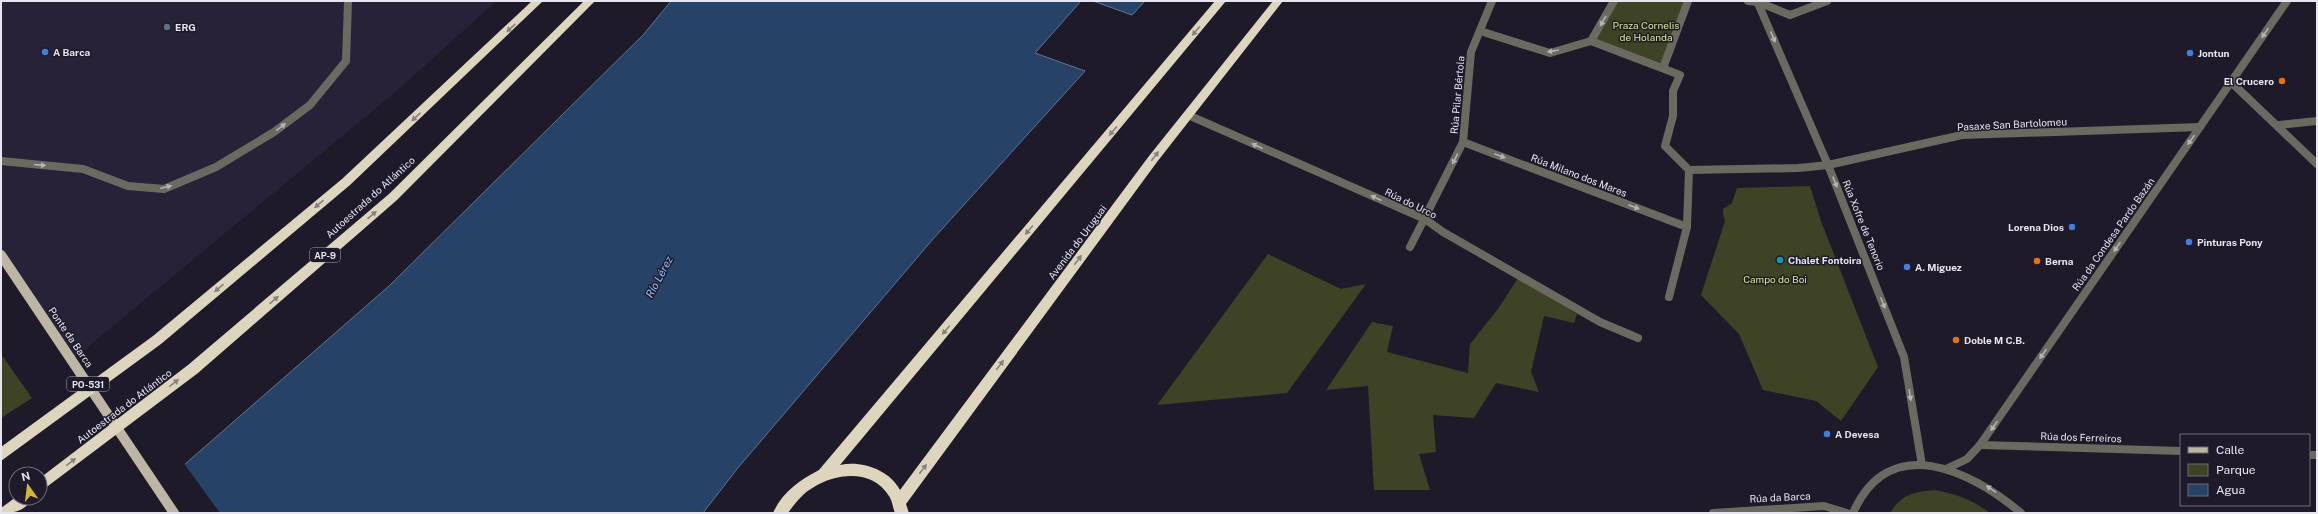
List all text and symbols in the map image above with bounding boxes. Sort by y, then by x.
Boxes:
one-way arrow [1599,15,1606,27]
park label: Praza Cornelis de Holanda [1613,19,1679,43]
place label: ERG [175,21,196,33]
marker: ERG [162,22,172,32]
one-way arrow [505,24,516,33]
one-way arrow [1192,26,1201,36]
one-way arrow [2261,28,2269,38]
one-way arrow [1770,31,1776,43]
place label: A Barca [53,46,91,58]
marker: A Barca [40,47,50,57]
place label: Jontun [2198,47,2230,59]
one-way arrow [1547,48,1560,54]
marker: Jontun [2185,48,2195,58]
street label: Rúa Pilar Bértola [1448,55,1466,135]
place label: El Crucero [2224,75,2274,87]
marker: El Crucero [2277,76,2287,86]
one-way arrow [411,112,420,121]
street label: Pasaxe San Bartolomeu [1957,115,2067,133]
one-way arrow [275,123,286,132]
one-way arrow [1108,125,1117,136]
one-way arrow [2187,135,2195,145]
one-way arrow [1252,143,1263,149]
one-way arrow [1151,151,1160,162]
street label: Rúa Milano dos Mares [1529,151,1629,199]
street label: Autoestrada do Atlántico [323,154,417,240]
one-way arrow [1452,154,1458,165]
one-way arrow [1494,154,1506,160]
one-way arrow [34,161,46,168]
street label: Rúa da Condesa Pardo Bazán [2069,175,2157,293]
one-way arrow [1832,177,1838,189]
street label: Rúa Xofre de Tenorio [1840,178,1888,272]
one-way arrow [160,184,172,190]
street label: Rúa do Urco [1383,185,1439,221]
one-way arrow [1371,195,1382,201]
one-way arrow [314,200,325,209]
street label: Avenida do Uruguai [1045,203,1109,281]
one-way arrow [1629,205,1641,211]
one-way arrow [367,210,377,220]
place label: Lorena Dios [2008,221,2064,233]
marker: Lorena Dios [2067,222,2077,232]
one-way arrow [1025,225,1034,236]
place label: Pinturas Pony [2197,236,2263,248]
marker: Pinturas Pony [2184,237,2194,247]
one-way arrow [2113,242,2121,252]
road number: AP-9 [310,248,340,262]
water label: Río Lérez [643,253,675,300]
place label: Chalet Fontoira [1788,254,1862,266]
one-way arrow [1074,255,1082,266]
marker: Chalet Fontoira [1775,255,1785,265]
place label: Berna [2045,255,2074,267]
marker: Berna [2032,256,2042,266]
place label: A. Miguez [1915,261,1962,273]
marker: A. Miguez [1902,262,1912,272]
park label: Campo do Boi [1743,273,1807,285]
one-way arrow [214,283,225,292]
one-way arrow [268,295,279,304]
one-way arrow [1880,297,1886,309]
street label: Ponte da Barca [46,305,96,369]
one-way arrow [941,324,950,335]
place label: Doble M C.B. [1964,334,2025,346]
marker: Doble M C.B. [1951,335,1961,345]
one-way arrow [2039,349,2047,359]
one-way arrow [996,360,1004,370]
street label: Autoestrada do Atlántico [74,366,174,446]
road number: PO-531 [67,377,109,391]
one-way arrow [169,379,180,388]
one-way arrow [1907,389,1913,401]
one-way arrow [1990,420,1998,431]
place label: A Devesa [1835,428,1879,440]
marker: A Devesa [1822,429,1832,439]
street label: Rúa dos Ferreiros [2040,430,2122,444]
legend [2180,434,2310,506]
text: Calle [2216,443,2245,457]
one-way arrow [66,459,76,467]
text: Parque [2216,463,2256,477]
one-way arrow [919,464,927,475]
north arrow [8,466,48,506]
text: N [20,469,31,483]
text: Agua [2216,483,2245,497]
one-way arrow [1985,485,1996,493]
street label: Rúa da Barca [1749,489,1811,505]

